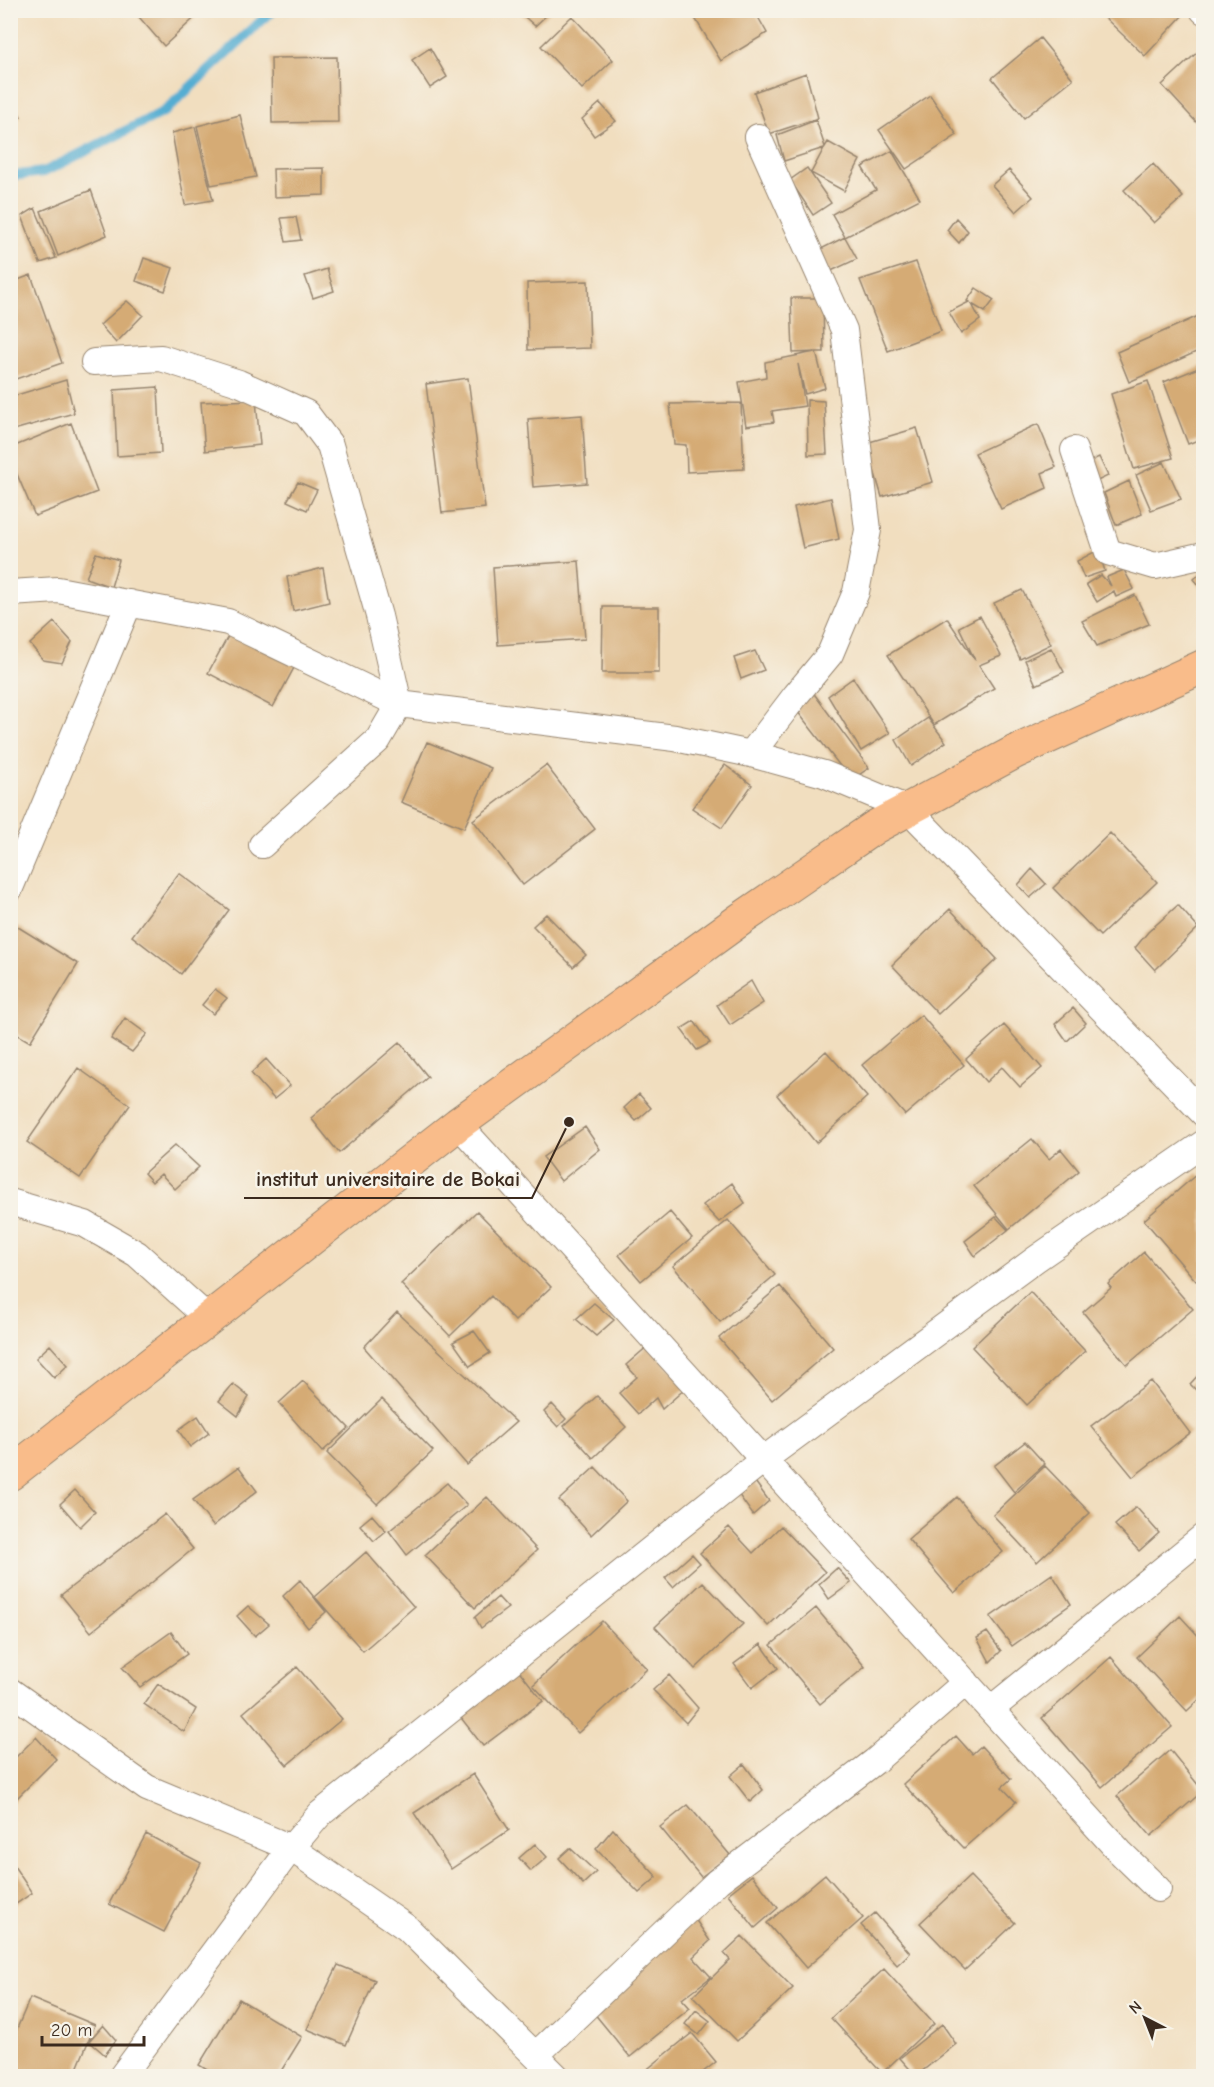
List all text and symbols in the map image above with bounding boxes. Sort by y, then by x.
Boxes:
callout: institut universitaire de Bokai [244,1159,532,1198]
text: institut universitaire de Bokai [256,1167,520,1191]
north arrow [1115,1988,1175,2048]
text: N [1126,1997,1146,2018]
scale bar [42,2009,144,2047]
text: 20 m [51,2020,92,2041]

